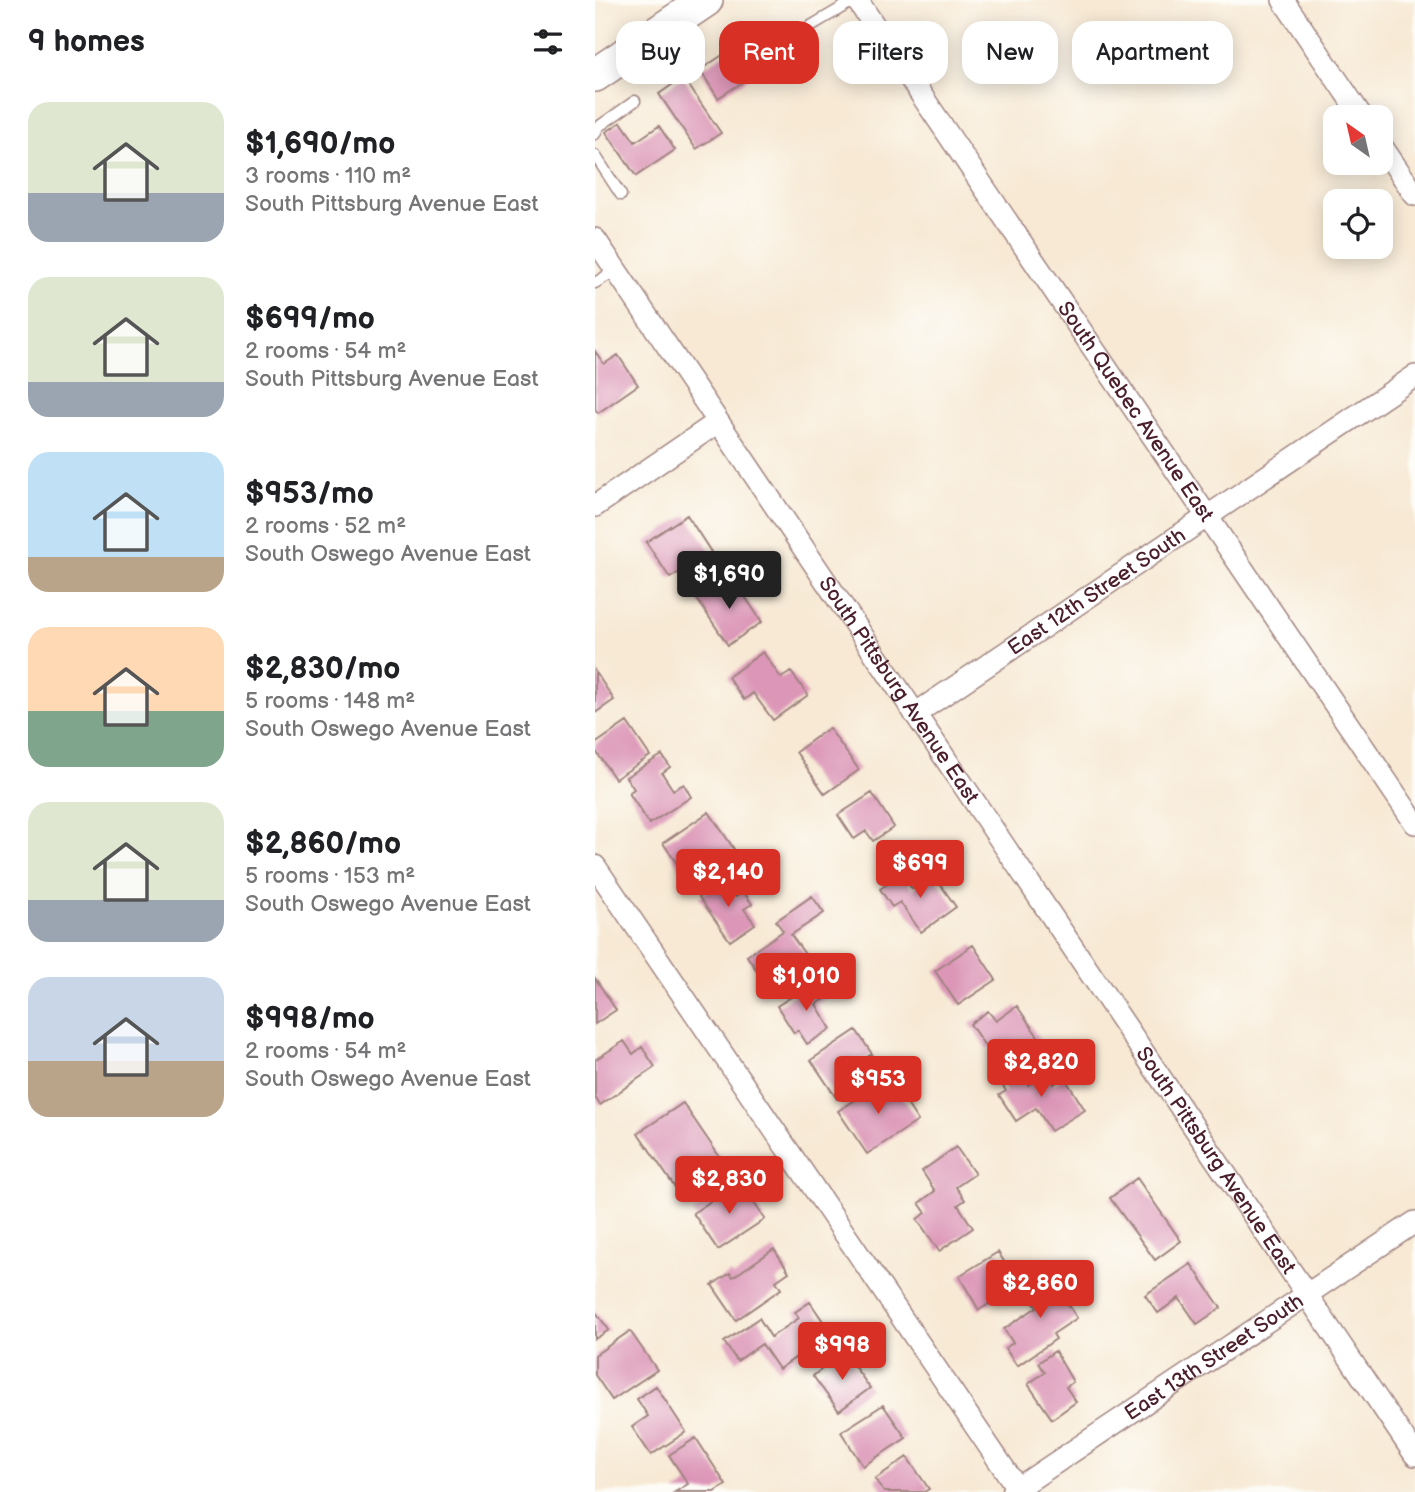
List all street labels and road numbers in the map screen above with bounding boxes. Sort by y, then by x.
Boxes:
street label: South Quebec Avenue East [1052,297,1219,527]
street label: East 12th Street South [1003,523,1190,661]
street label: South Pittsburg Avenue East [813,572,984,809]
street label: South Pittsburg Avenue East [1130,1042,1301,1279]
street label: East 13th Street South [1120,1288,1308,1426]

